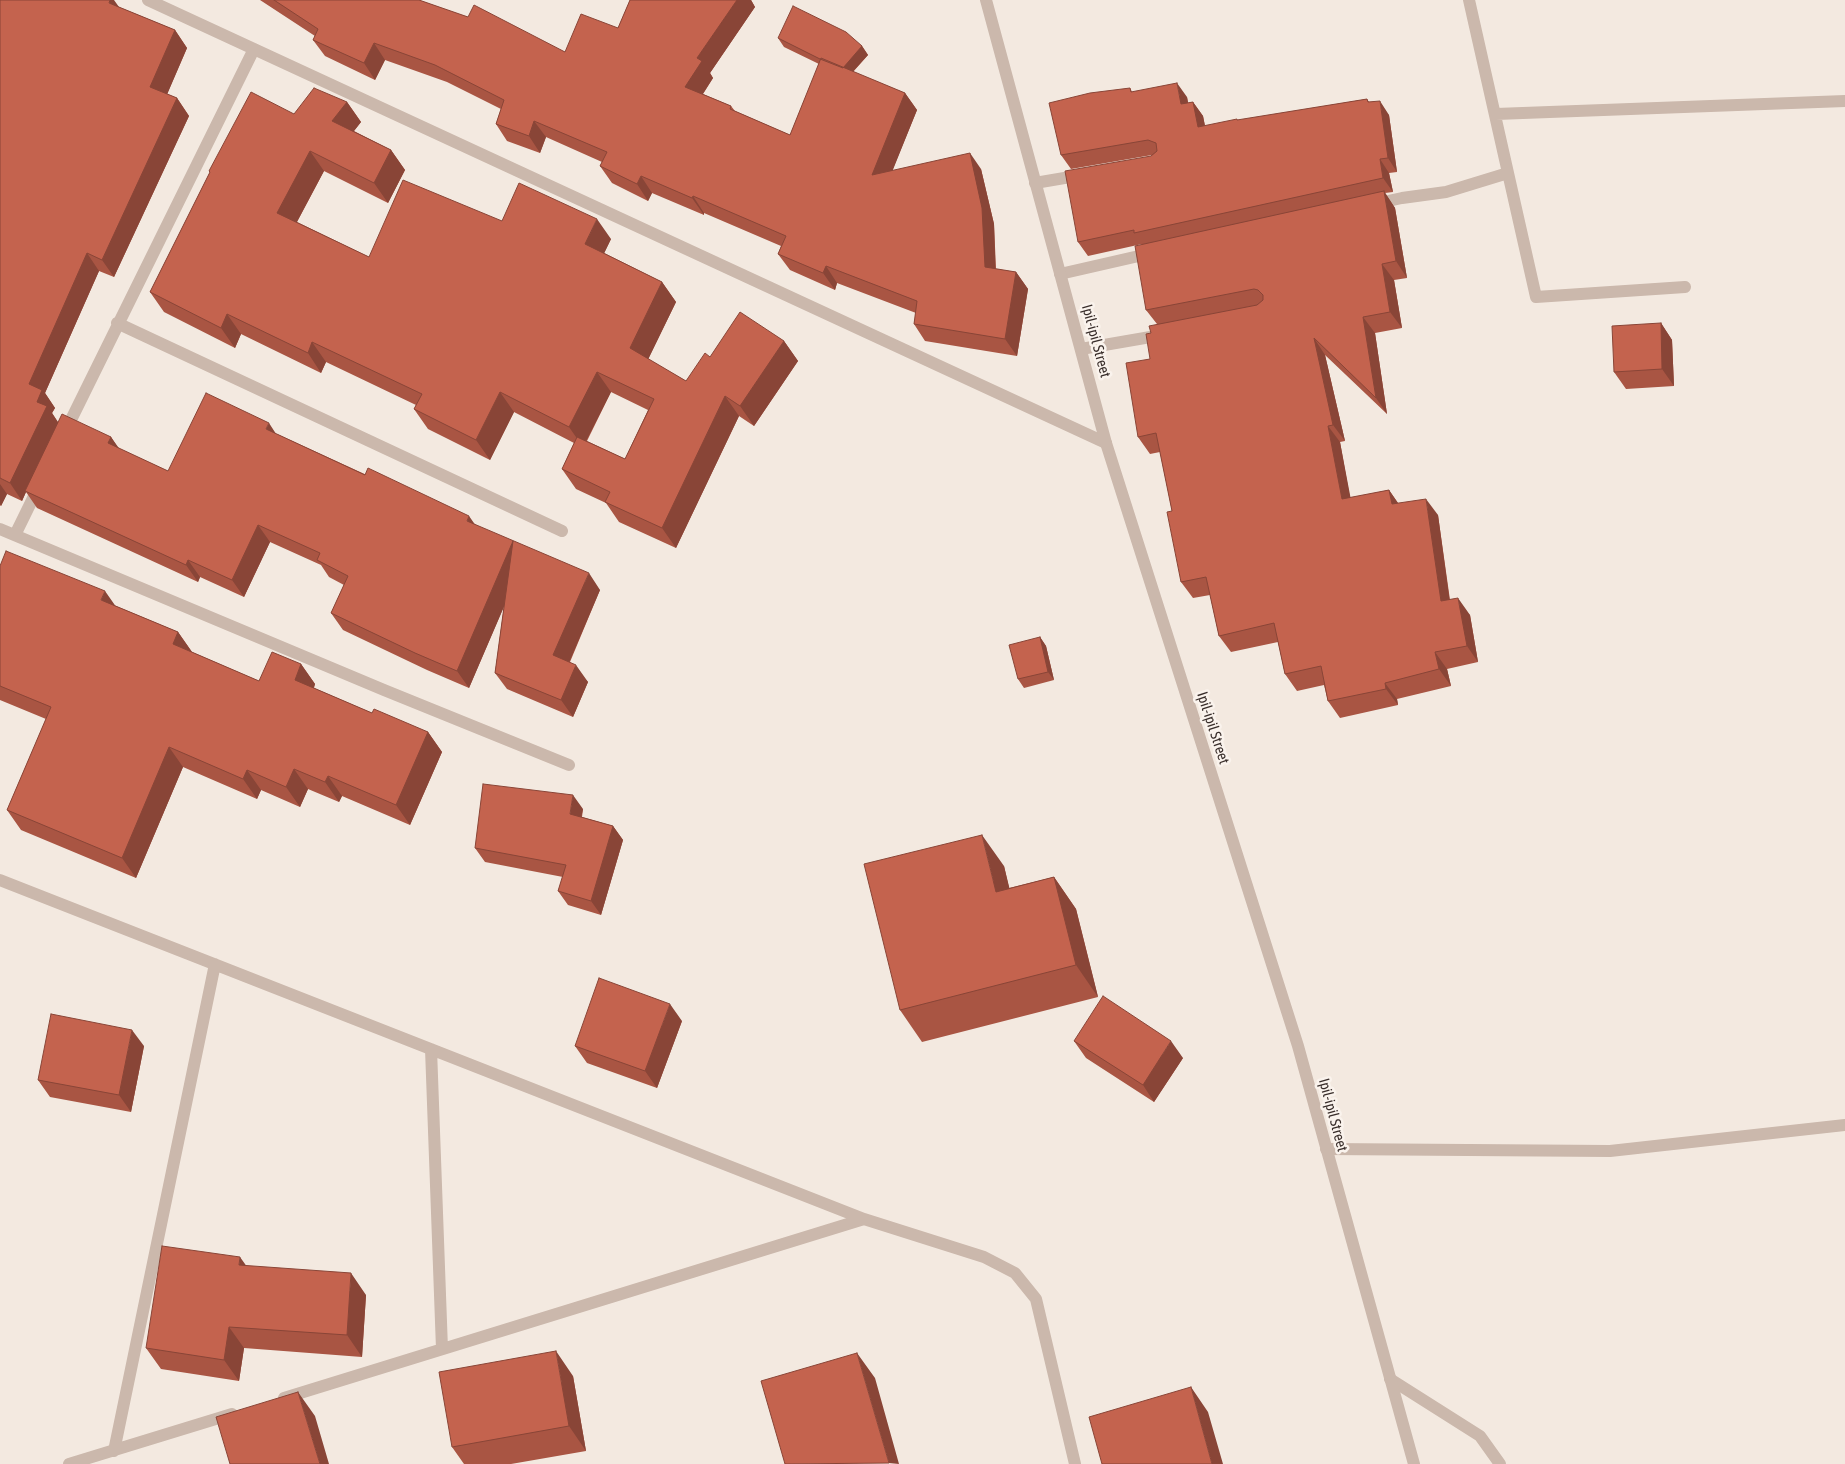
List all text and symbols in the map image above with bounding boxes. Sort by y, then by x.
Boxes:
street label: Ipil-ipil Street [1078,302,1114,380]
street label: Ipil-ipil Street [1193,690,1233,766]
street label: Ipil-ipil Street [1315,1076,1351,1154]

